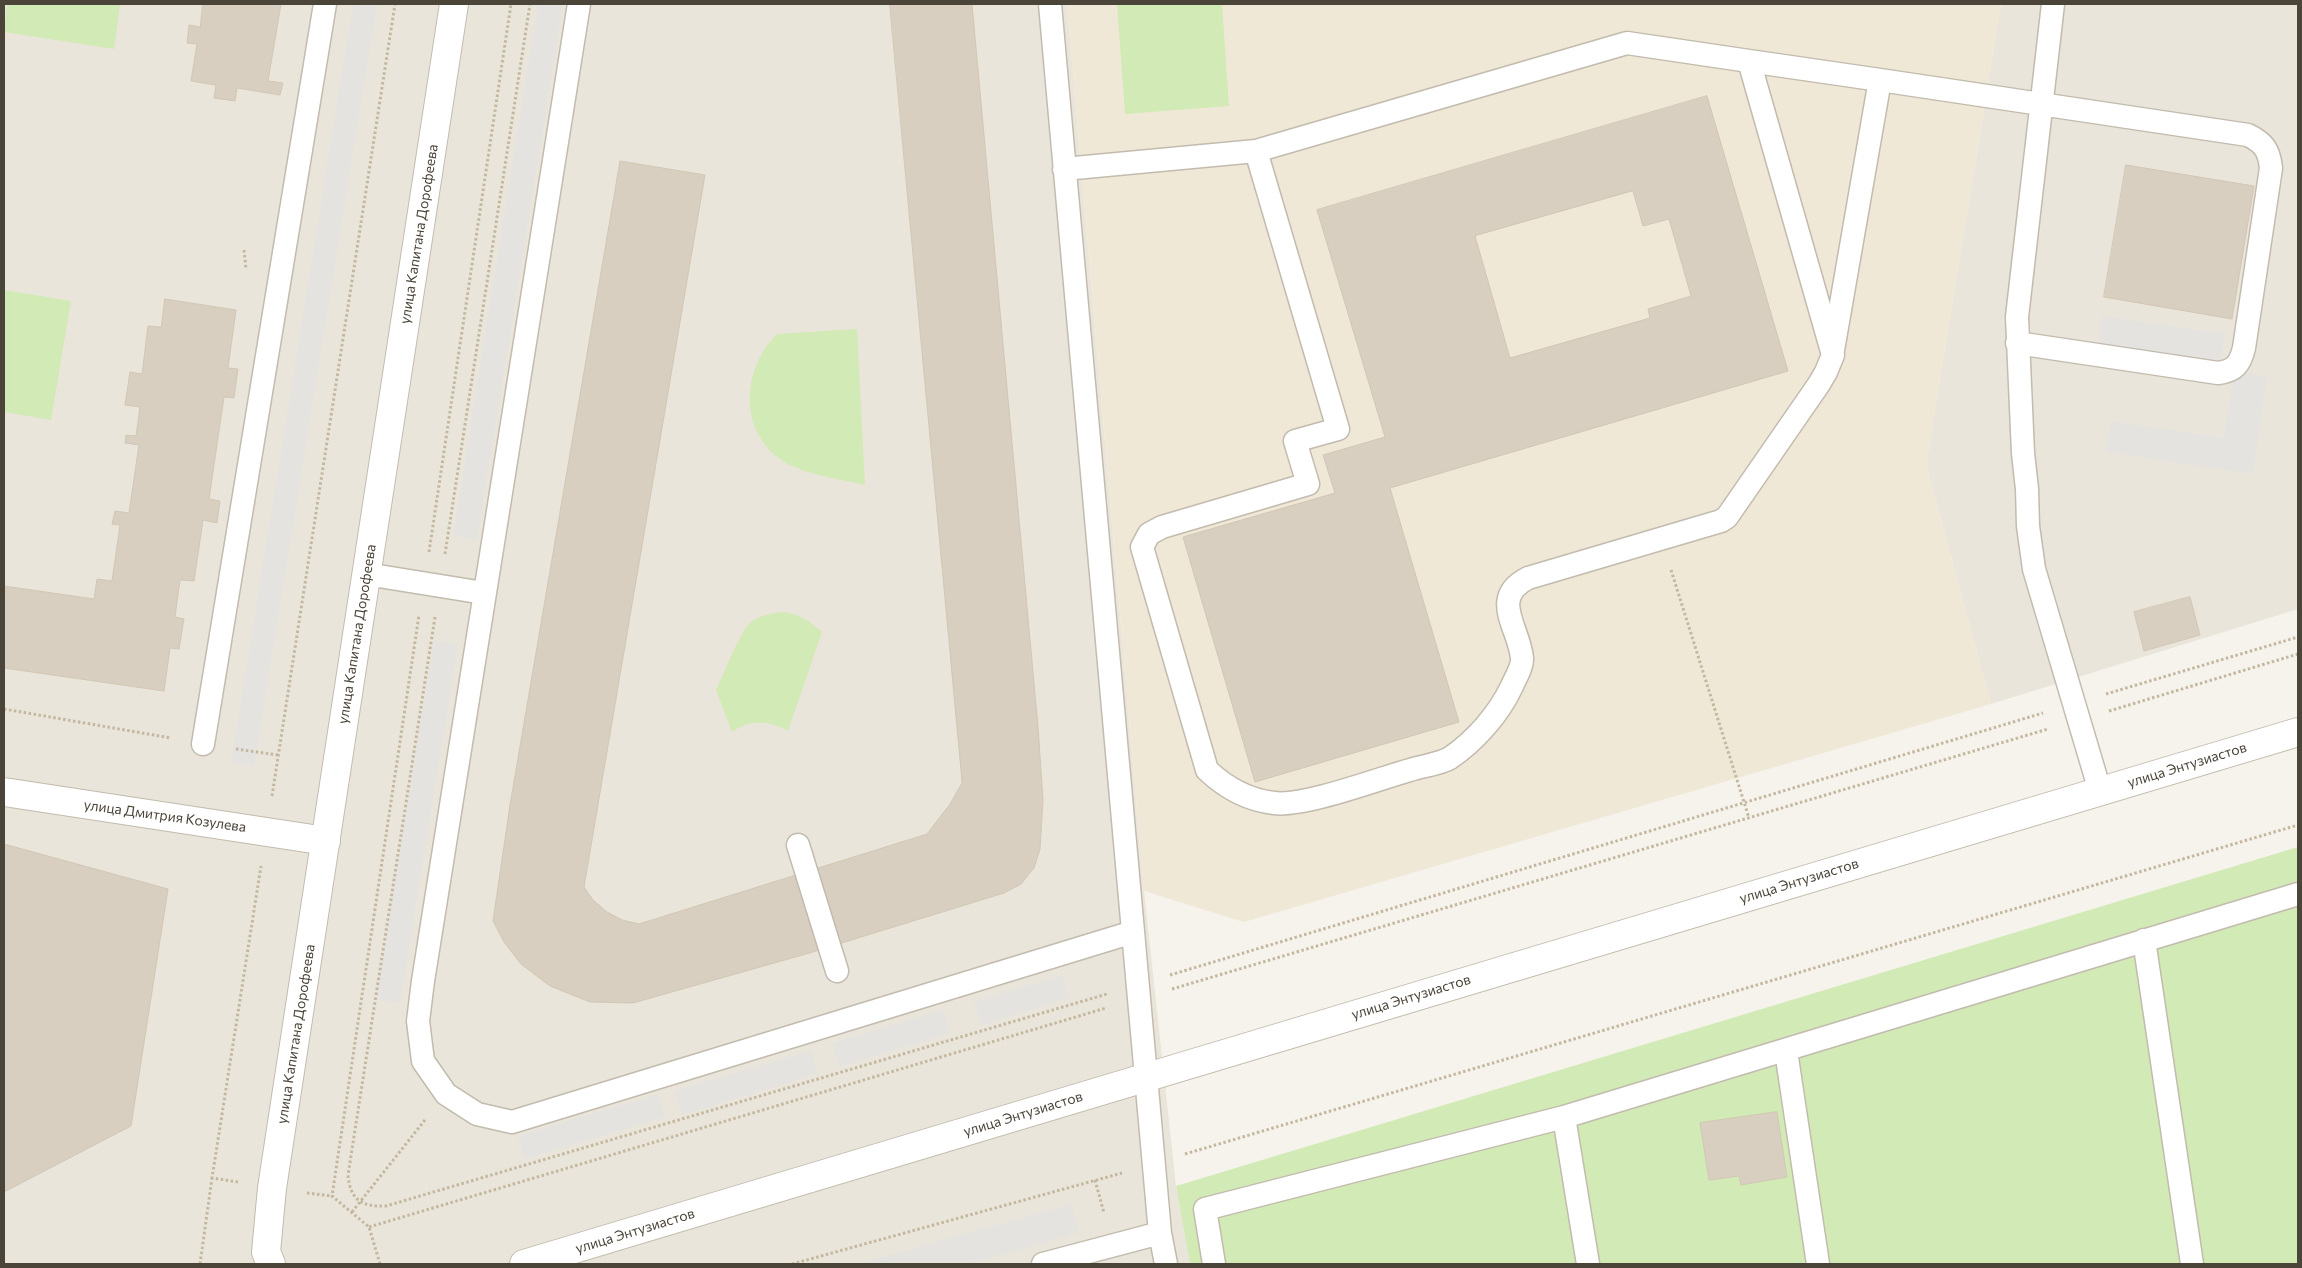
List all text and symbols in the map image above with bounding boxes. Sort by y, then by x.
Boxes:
street label: улица Капитана Дорофеева [396,143,442,325]
street label: улица Капитана Дорофеева [334,543,380,725]
street label: улица Энтузиастов [2125,739,2249,791]
street label: улица Дмитрия Козулева [83,796,247,836]
street label: улица Энтузиастов [1737,855,1861,907]
street label: улица Капитана Дорофеева [273,943,319,1125]
street label: улица Энтузиастов [1349,971,1473,1023]
street label: улица Энтузиастов [961,1088,1085,1140]
street label: улица Энтузиастов [573,1205,697,1257]

